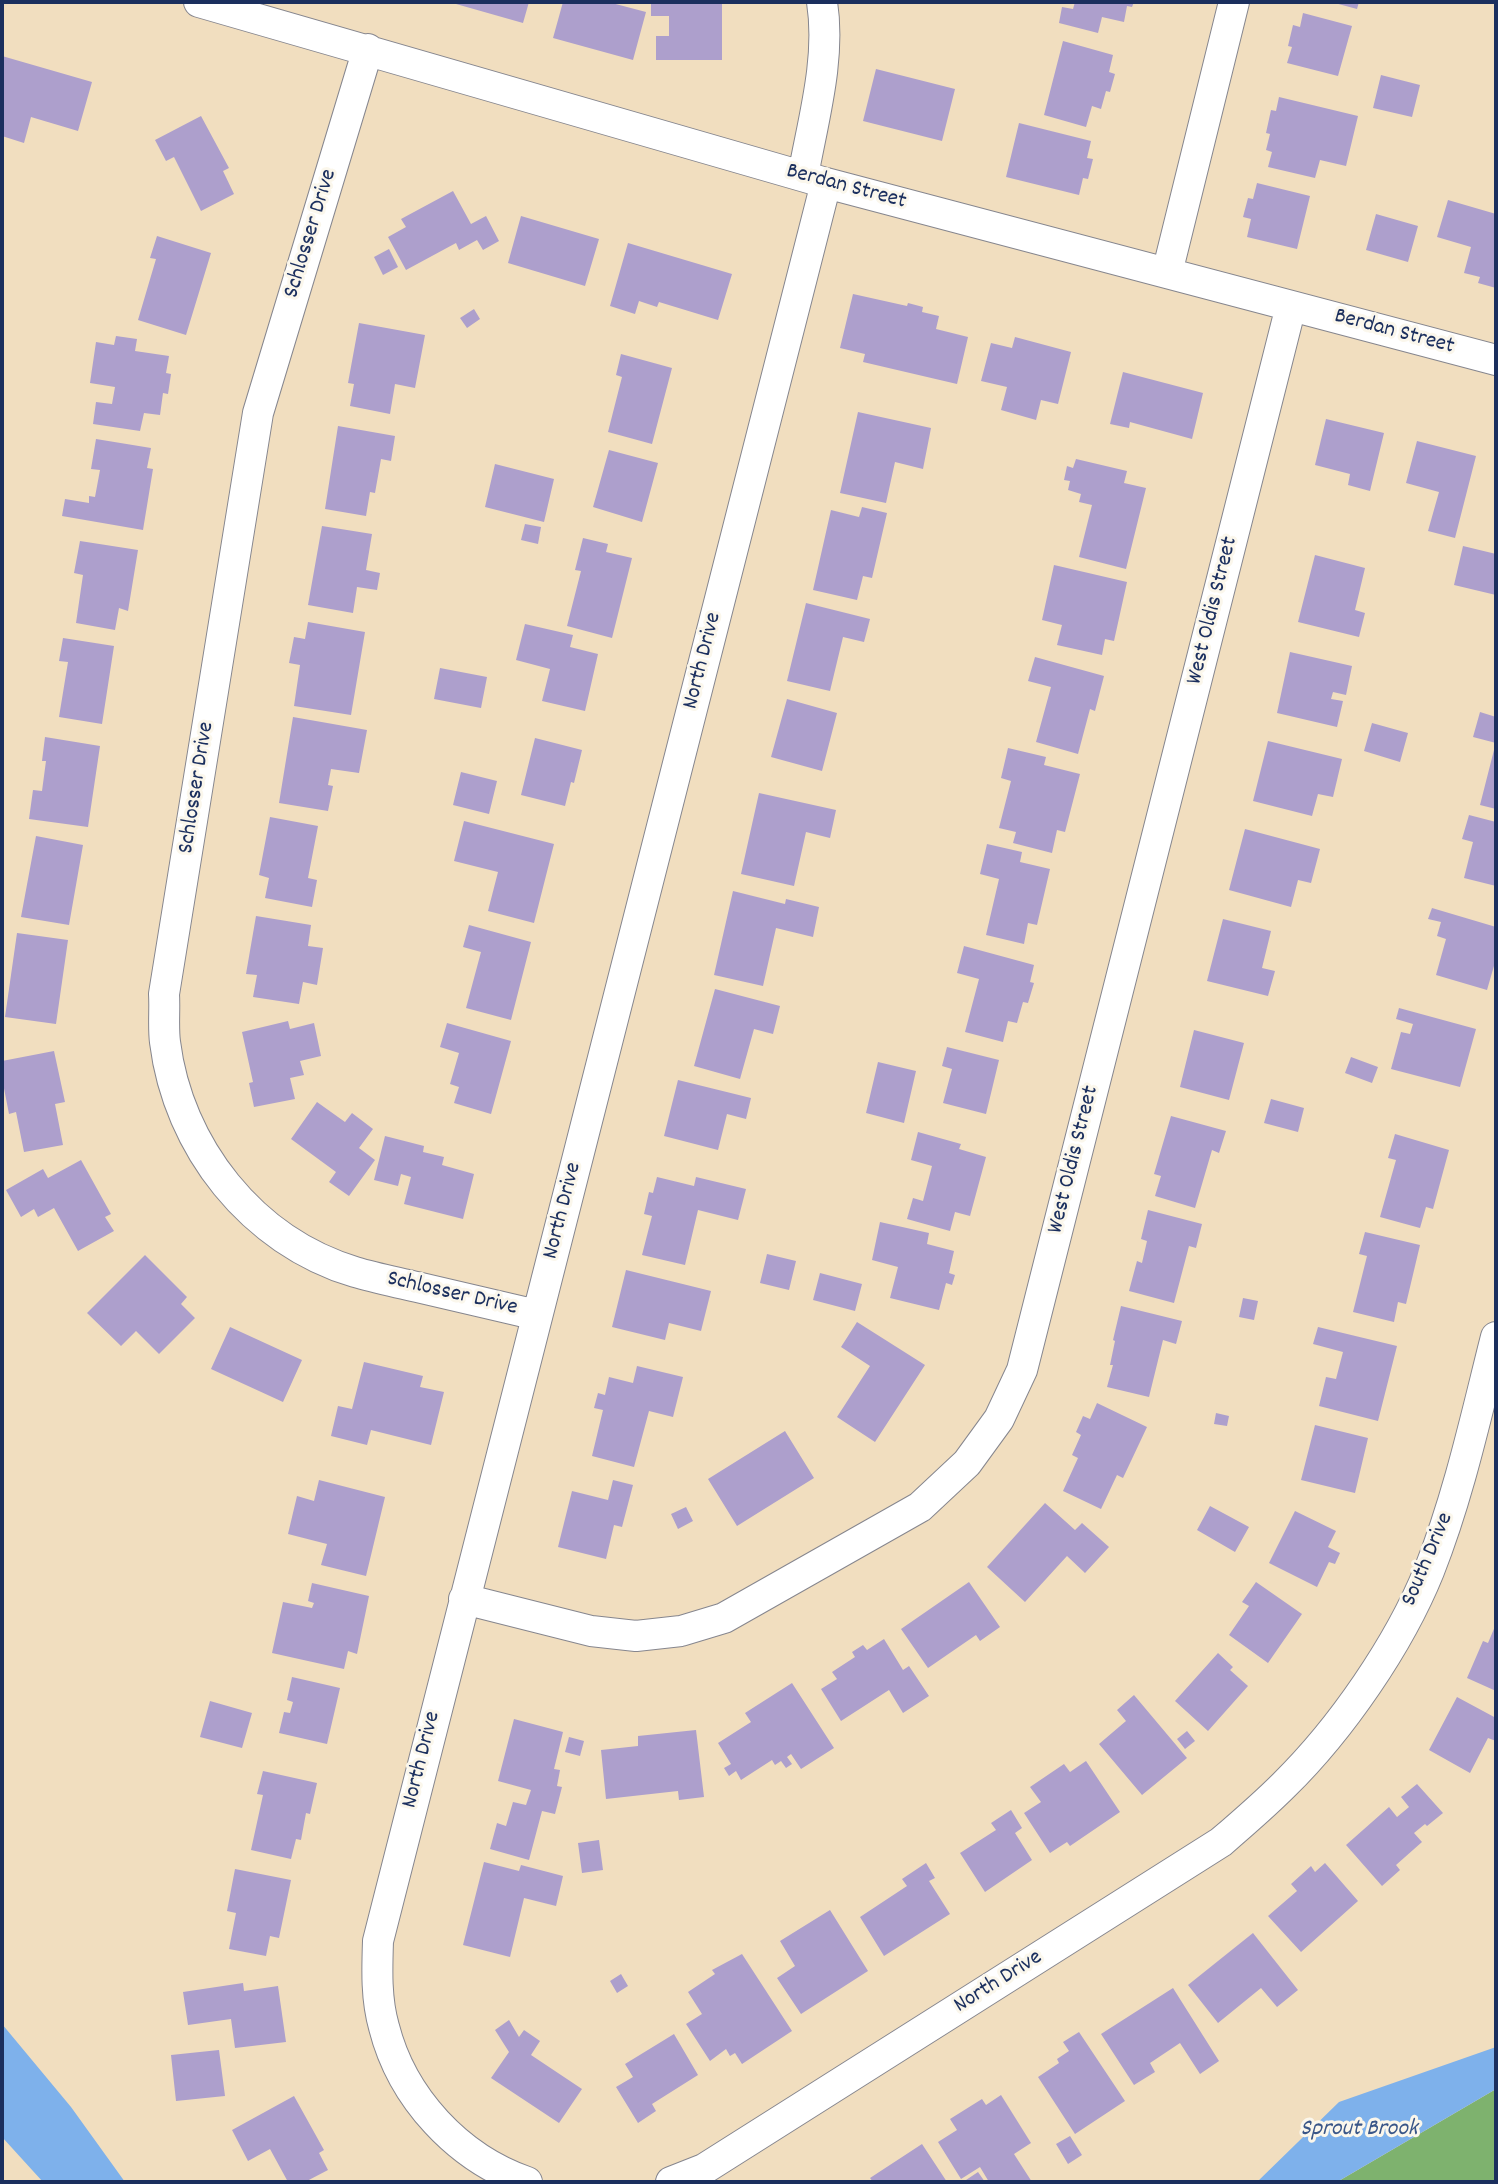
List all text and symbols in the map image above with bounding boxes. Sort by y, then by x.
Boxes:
street label: Berdan Street [783,159,909,217]
street label: Schlosser Drive [279,166,345,302]
street label: Berdan Street [1331,304,1457,362]
street label: West Oldis Street [1182,534,1246,688]
street label: North Drive [679,610,729,712]
street label: Schlosser Drive [174,720,222,856]
street label: West Oldis Street [1043,1083,1107,1237]
street label: North Drive [539,1160,589,1262]
street label: Schlosser Drive [384,1267,520,1323]
street label: South Drive [1397,1509,1461,1611]
street label: North Drive [398,1709,448,1811]
street label: North Drive [950,1945,1048,2021]
water label: Sprout Brook [1300,2117,1418,2145]

